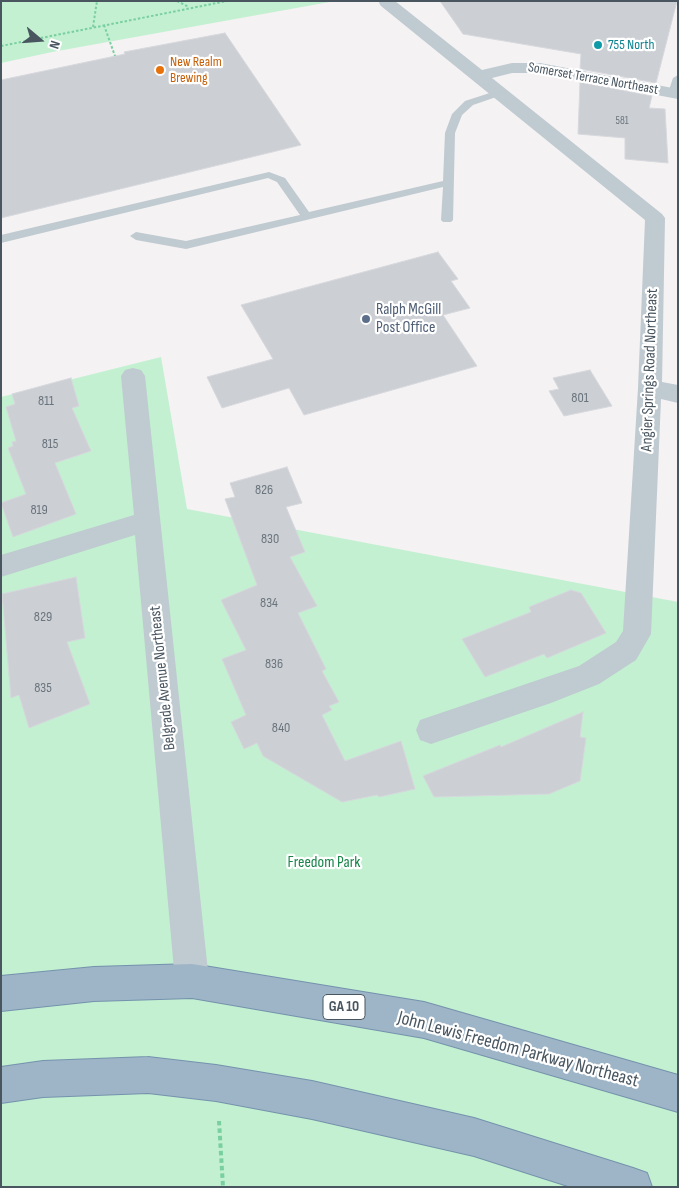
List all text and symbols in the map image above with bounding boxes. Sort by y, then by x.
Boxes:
north arrow [15,15,65,65]
place label: 755 North [608,37,654,53]
text: N [46,39,64,51]
marker: 755 North [592,39,604,51]
place label: New Realm Brewing [170,54,222,86]
street label: Somerset Terrace Northeast [527,59,659,99]
marker: New Realm Brewing [154,64,166,76]
house number: 581 [615,114,629,128]
street label: Angier Springs Road Northeast [638,288,662,452]
place label: Ralph McGill Post Office [376,300,441,338]
marker: Ralph McGill Post Office [360,313,372,325]
house number: 801 [571,390,589,406]
house number: 811 [38,393,54,409]
house number: 815 [42,436,58,452]
house number: 826 [255,482,273,498]
house number: 819 [30,502,48,518]
house number: 830 [261,531,279,547]
house number: 834 [260,595,278,611]
street label: Belgrade Avenue Northeast [146,605,180,751]
house number: 829 [34,609,52,625]
house number: 836 [265,656,283,672]
house number: 835 [34,680,52,696]
house number: 840 [272,720,290,736]
park label: Freedom Park [288,853,360,873]
road number: GA 10 [323,994,365,1020]
street label: John Lewis Freedom Parkway Northeast [395,1007,641,1093]

